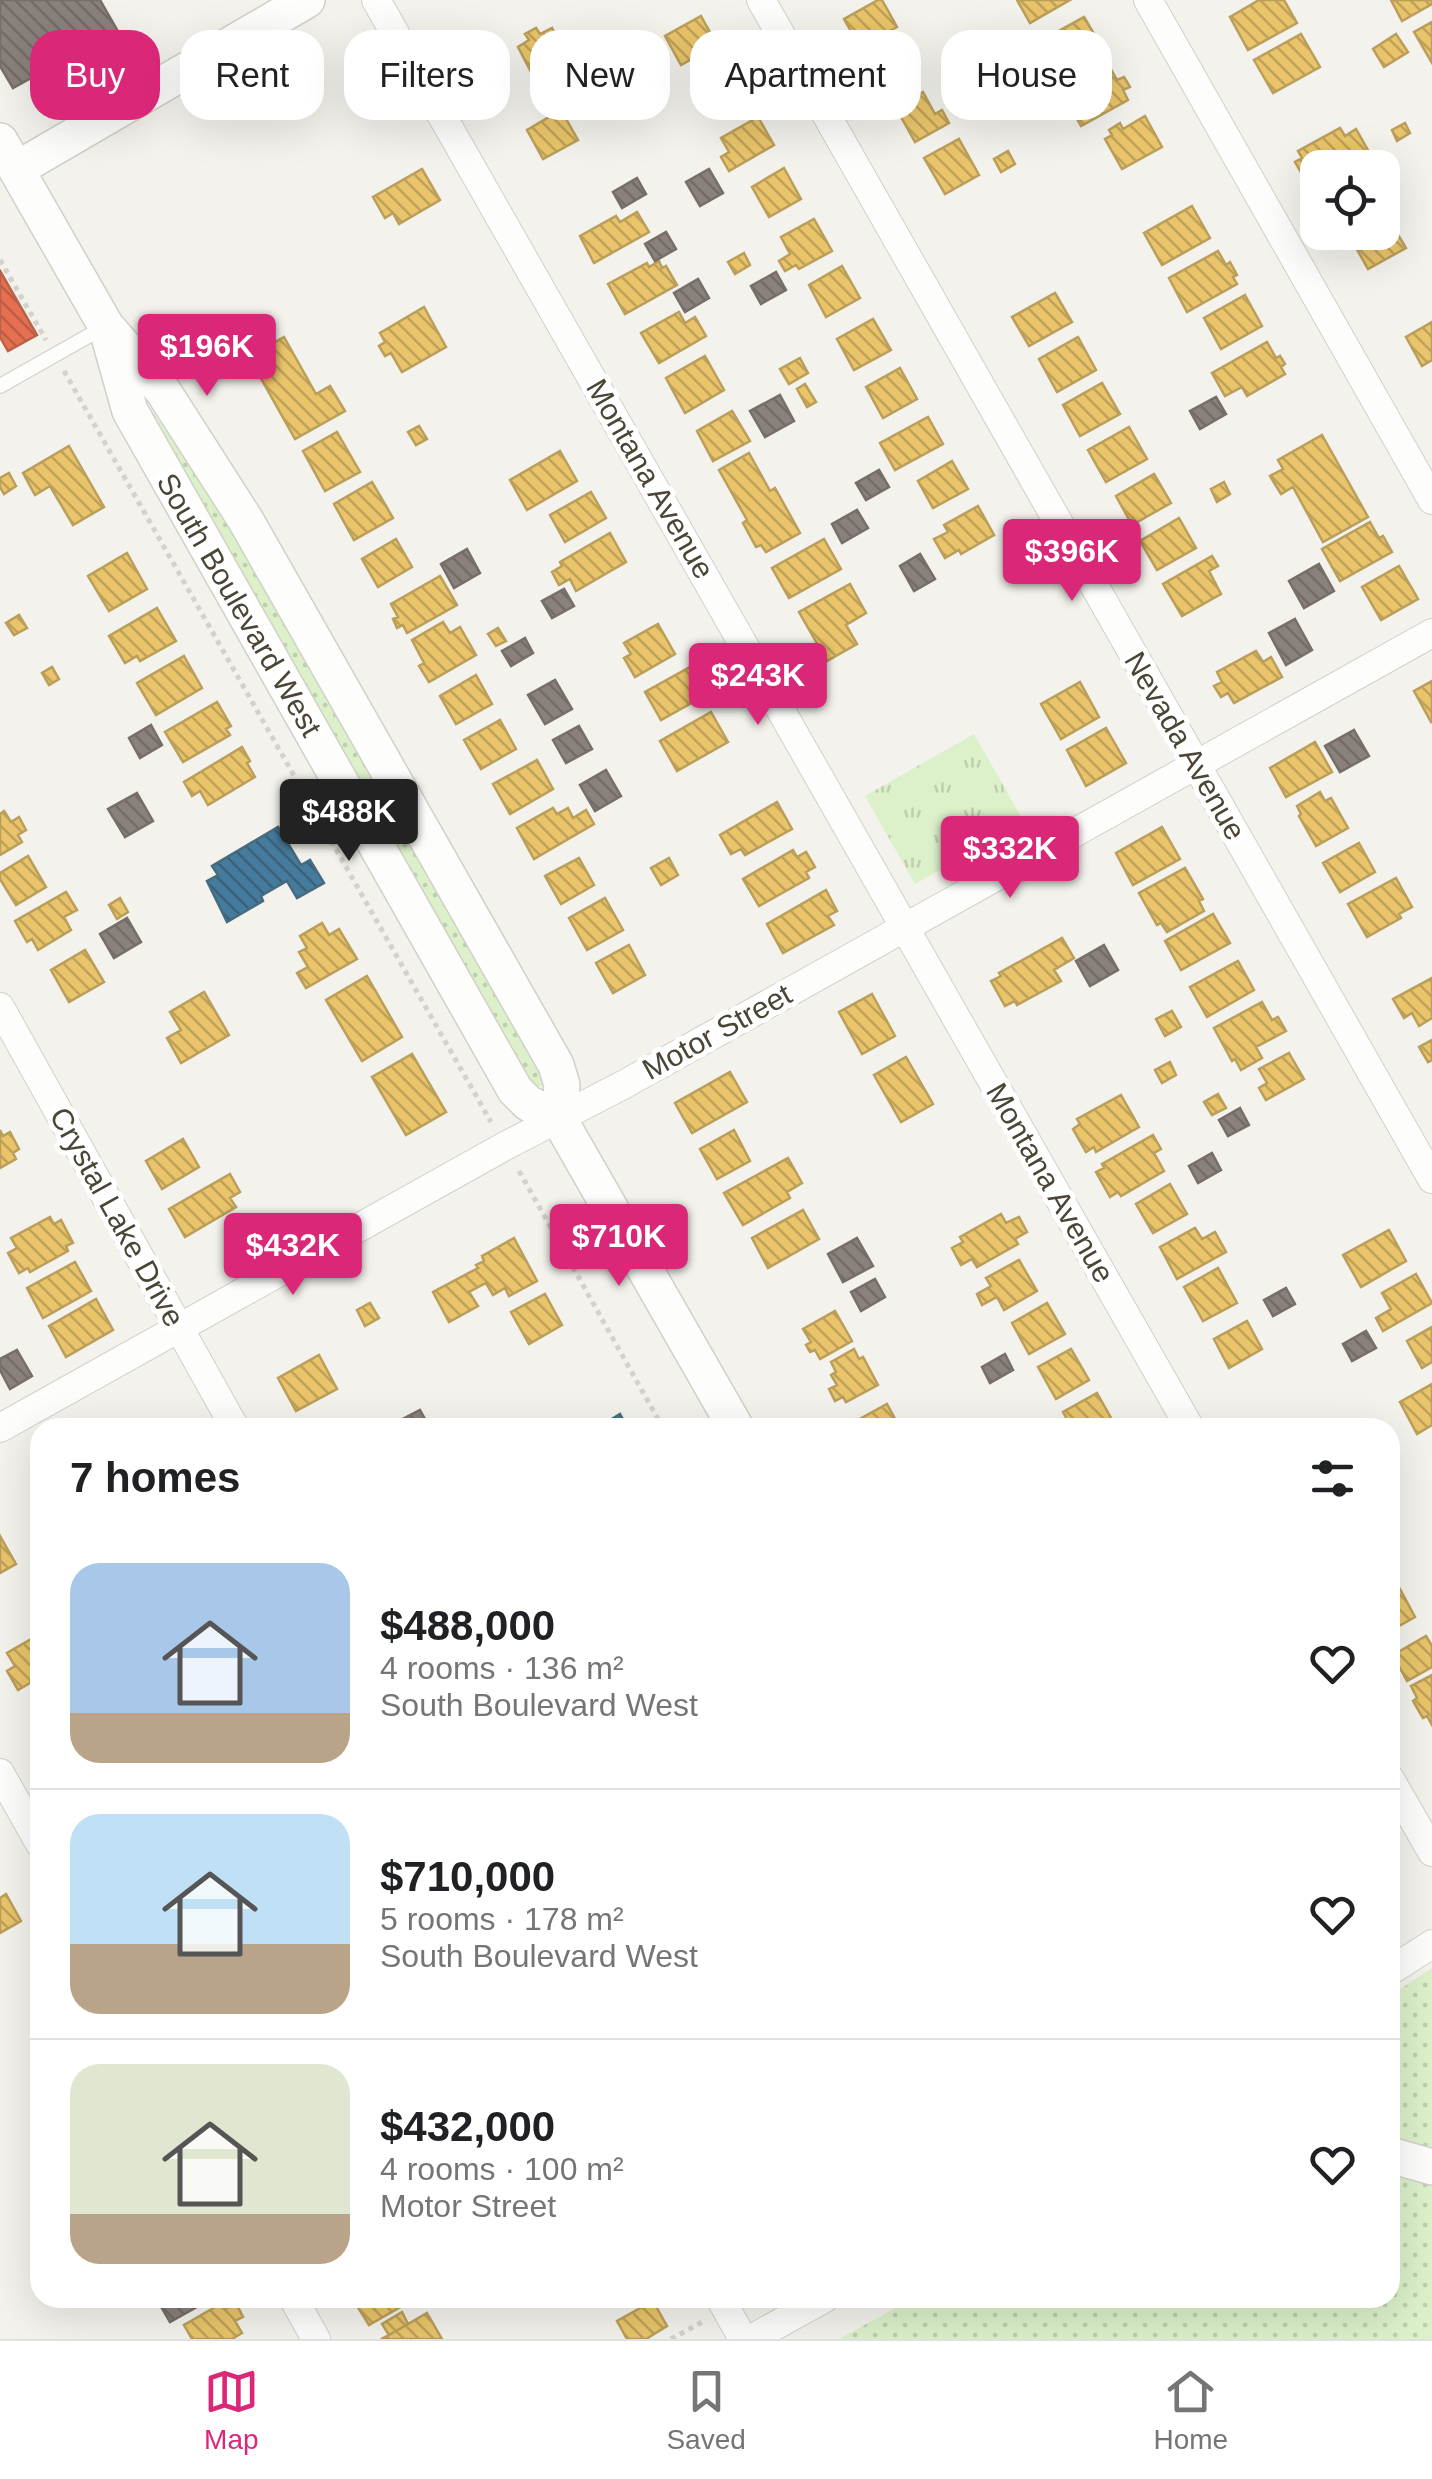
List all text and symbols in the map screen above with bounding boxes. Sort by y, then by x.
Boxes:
chip: Buy [30,30,160,120]
chip: Rent [180,30,324,120]
chip: Filters [344,30,510,120]
chip: New [530,30,670,120]
chip: Apartment [690,30,921,120]
chip: House [941,30,1112,120]
map controls [1300,150,1400,250]
button: locate [1300,150,1400,250]
pin: $196K [137,314,277,399]
text: $196K [160,328,254,364]
street label: Montana Avenue [580,373,721,584]
street label: South Boulevard West [151,467,329,743]
pin: $396K [1002,519,1142,604]
text: $396K [1025,533,1119,569]
pin: $243K [688,643,828,728]
street label: Nevada Avenue [1118,646,1253,845]
text: $243K [711,657,805,693]
pin: $488K [279,779,419,864]
text: $488K [302,793,396,829]
pin: $332K [940,816,1080,901]
text: $332K [963,830,1057,866]
street label: Motor Street [637,977,798,1086]
street label: Montana Avenue [980,1077,1121,1288]
street label: Crystal Lake Drive [44,1102,191,1332]
pin: $710K [549,1204,689,1289]
pin: $432K [223,1213,363,1298]
text: $710K [572,1218,666,1254]
text: $432K [246,1227,340,1263]
icon: filters [1305,1451,1360,1506]
text: 7 homes [70,1454,240,1501]
text: $488,000 [380,1602,555,1649]
icon: home [150,1603,270,1723]
icon: heart [1305,1636,1360,1691]
text: 4 rooms · 136 m² [380,1650,624,1686]
text: South Boulevard West [380,1687,698,1723]
text: $710,000 [380,1853,555,1900]
icon: home [150,1854,270,1974]
icon: heart [1305,1887,1360,1942]
text: 5 rooms · 178 m² [380,1901,624,1937]
text: South Boulevard West [380,1938,698,1974]
text: $432,000 [380,2103,555,2150]
icon: home [150,2104,270,2224]
icon: heart [1305,2137,1360,2192]
text: 4 rooms · 100 m² [380,2151,624,2187]
text: Motor Street [380,2188,556,2224]
tab: Map [204,2364,259,2456]
tab: Saved [666,2364,746,2456]
tab: Home [1153,2364,1228,2456]

